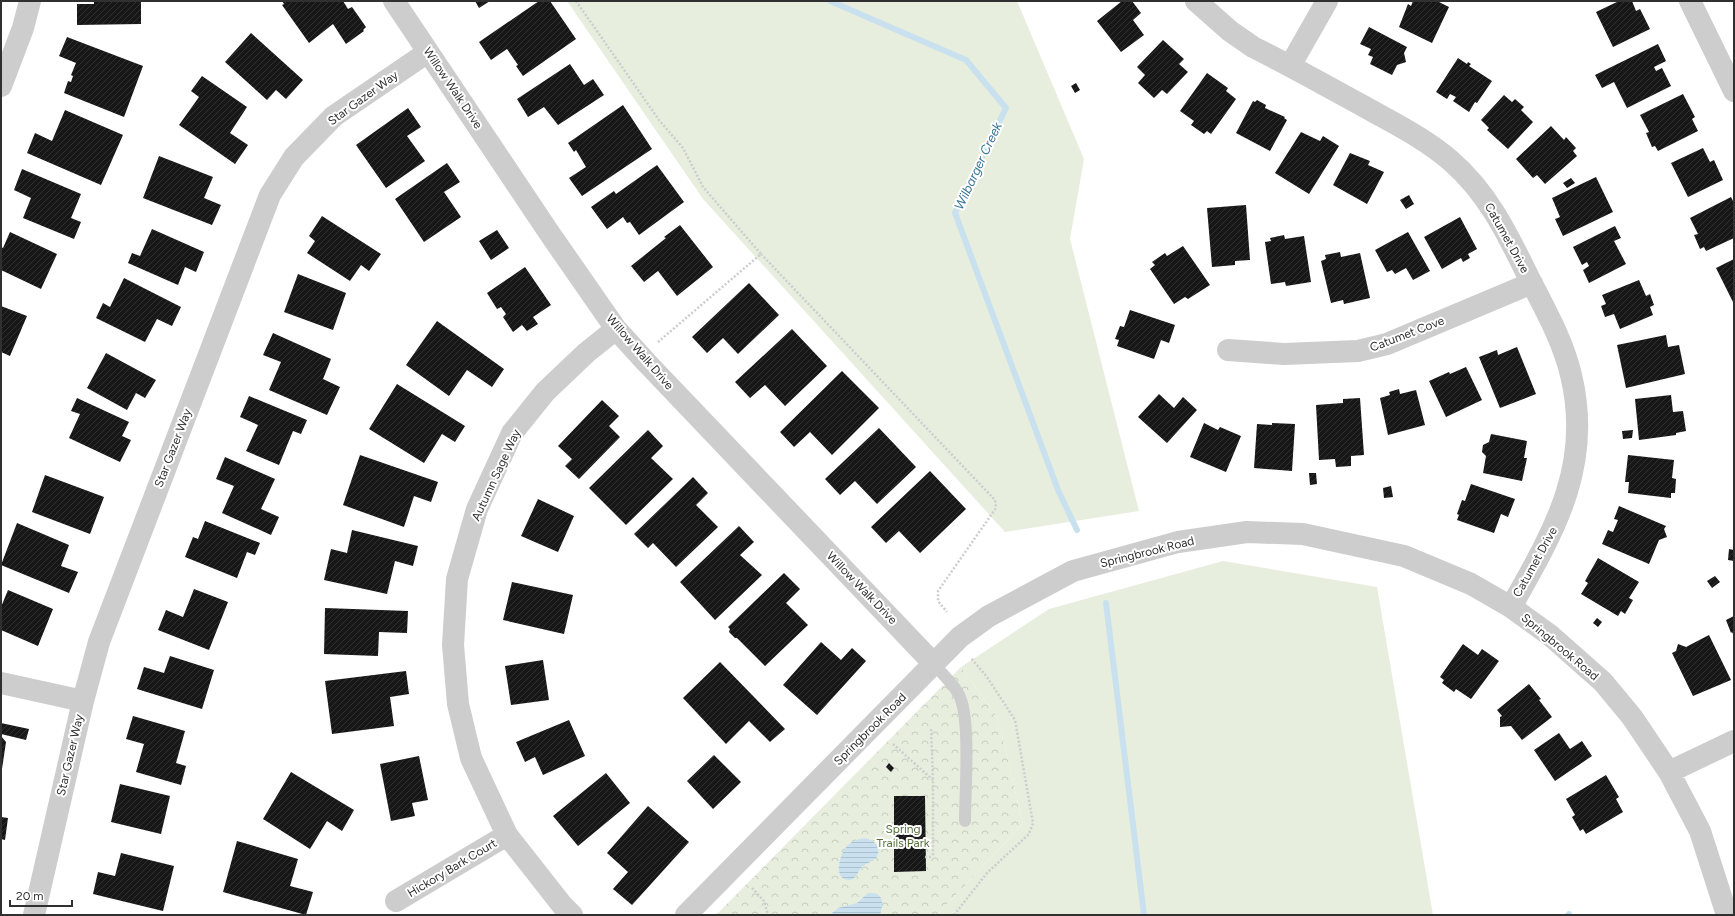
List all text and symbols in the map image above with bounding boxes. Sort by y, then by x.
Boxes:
street label: Willow Walk Drive [421,45,486,132]
street label: Star Gazer Way [325,68,401,128]
water label: Wilbarger Creek [951,119,1005,212]
street label: Catumet Drive [1482,200,1532,276]
street label: Willow Walk Drive [604,312,677,393]
street label: Catumet Cove [1368,313,1447,355]
street label: Star Gazer Way [152,406,195,489]
street label: Autumn Sage Way [469,426,524,523]
street label: Catumet Drive [1510,524,1560,600]
street label: Springbrook Road [1099,534,1195,570]
street label: Willow Walk Drive [824,549,900,627]
street label: Springbrook Road [1519,611,1601,683]
street label: Springbrook Road [831,690,909,768]
street label: Star Gazer Way [54,712,86,797]
park label: Spring Trails Park [876,822,930,850]
street label: Hickory Bark Court [405,836,499,900]
scale bar [10,882,72,908]
text: 20 m [16,889,44,903]

